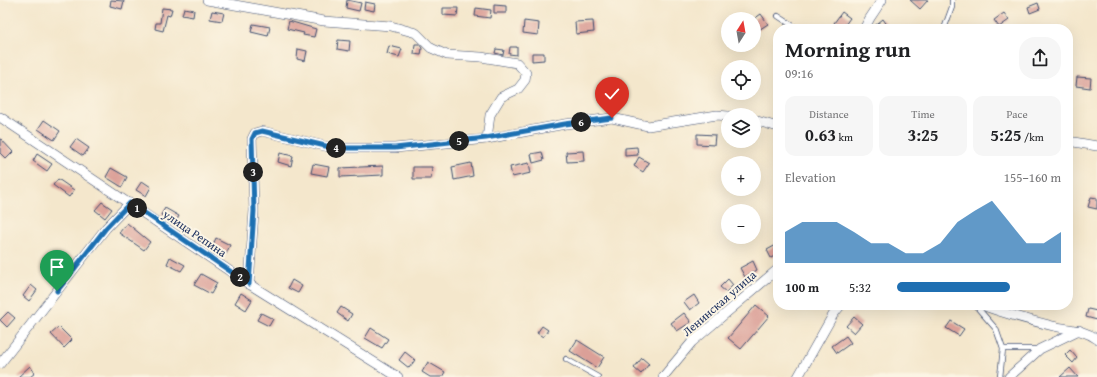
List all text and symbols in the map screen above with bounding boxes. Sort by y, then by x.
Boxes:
north arrow [721,12,761,52]
map controls [721,12,761,244]
text: Morning run [785,33,911,65]
button: share [1019,37,1061,79]
button: locate [721,60,761,100]
text: 09:16 [785,64,813,83]
pin [595,77,629,118]
icon: check [601,83,623,105]
text: Distance [809,106,849,122]
text: Time [911,106,935,122]
text: Pace [1006,106,1028,122]
button: layers [721,108,761,148]
pin: 6 [571,112,591,132]
text: 6 [578,114,584,130]
text: 0.63 [805,122,836,147]
text: 3:25 [907,122,939,147]
text: 5:25 [990,122,1022,147]
text: km [836,129,853,145]
text: /km [1022,129,1044,145]
pin: 5 [449,131,469,151]
text: 5 [456,133,462,149]
pin: 4 [326,138,346,158]
text: 4 [333,140,339,156]
button: + [721,156,761,196]
pin: 3 [243,162,263,182]
text: 3 [250,164,256,180]
text: Elevation [785,168,836,187]
text: 155–160 m [1004,168,1061,187]
pin: 1 [127,198,147,218]
text: 1 [134,200,140,216]
button: − [721,204,761,244]
street label: улица Репина [159,205,231,261]
pin [40,250,74,291]
icon: arrive [46,256,68,278]
street label: Ленинская улица [678,266,760,340]
pin: 2 [230,267,250,287]
text: 2 [237,269,243,285]
text: 100 m [785,278,819,297]
text: 5:32 [849,278,871,297]

